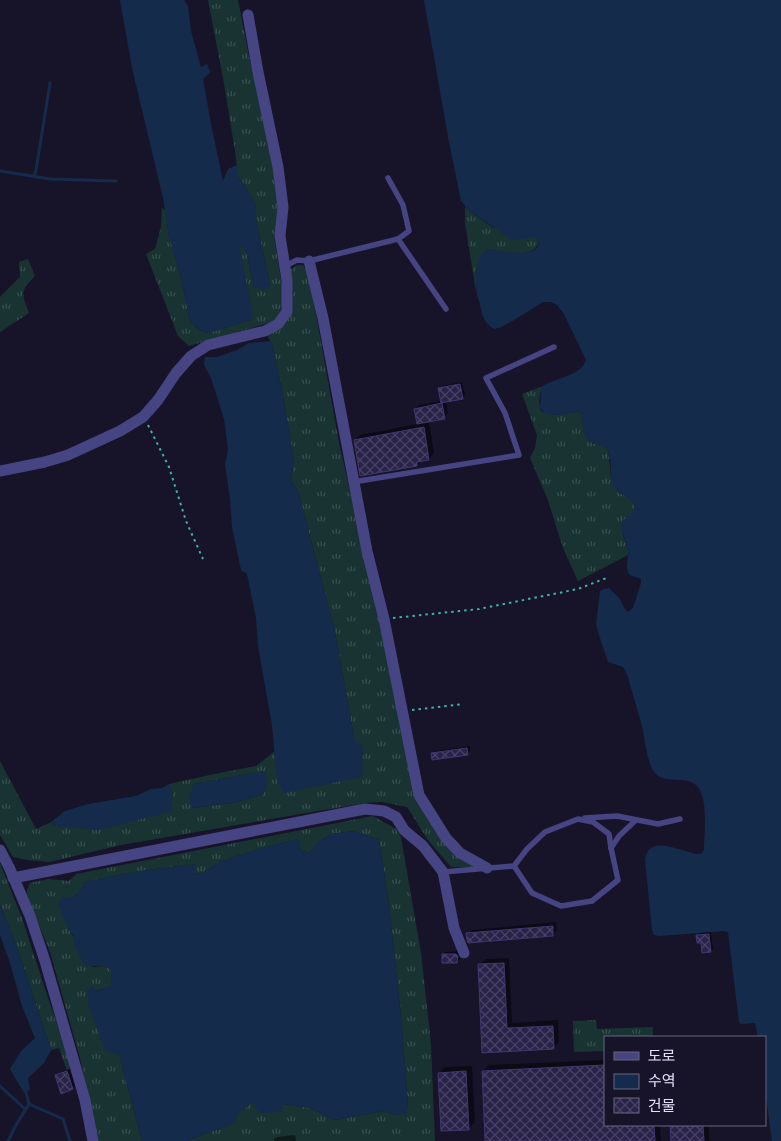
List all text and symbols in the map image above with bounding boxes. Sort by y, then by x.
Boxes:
legend [604,1036,766,1126]
text: 도로 [648,1045,676,1065]
text: 수역 [648,1070,676,1090]
text: 건물 [648,1095,676,1115]

